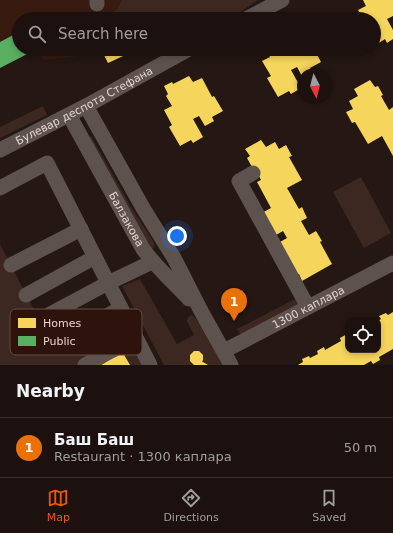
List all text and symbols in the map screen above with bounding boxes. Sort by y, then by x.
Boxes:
search box [12,12,381,56]
icon: search [26,23,48,45]
text: Search here [58,25,148,43]
street label: Булевар деспота Стефана [13,64,155,148]
north arrow [297,68,333,104]
street label: Балзакова [106,190,147,249]
your location [167,226,187,246]
street label: 1300 каплара [270,283,347,331]
pin: 1 [221,288,247,321]
legend [10,309,142,355]
text: Homes [43,317,81,330]
map controls [345,317,381,353]
button: locate [345,317,381,353]
text: Public [43,335,76,348]
text: Nearby [16,381,85,401]
text: Баш Баш [54,431,134,449]
text: 1 [24,440,34,455]
text: 50 m [344,440,377,455]
text: Restaurant · 1300 каплара [54,449,232,464]
tab: Map [47,487,70,524]
tab: Directions [163,487,219,524]
tab: Saved [312,487,346,524]

